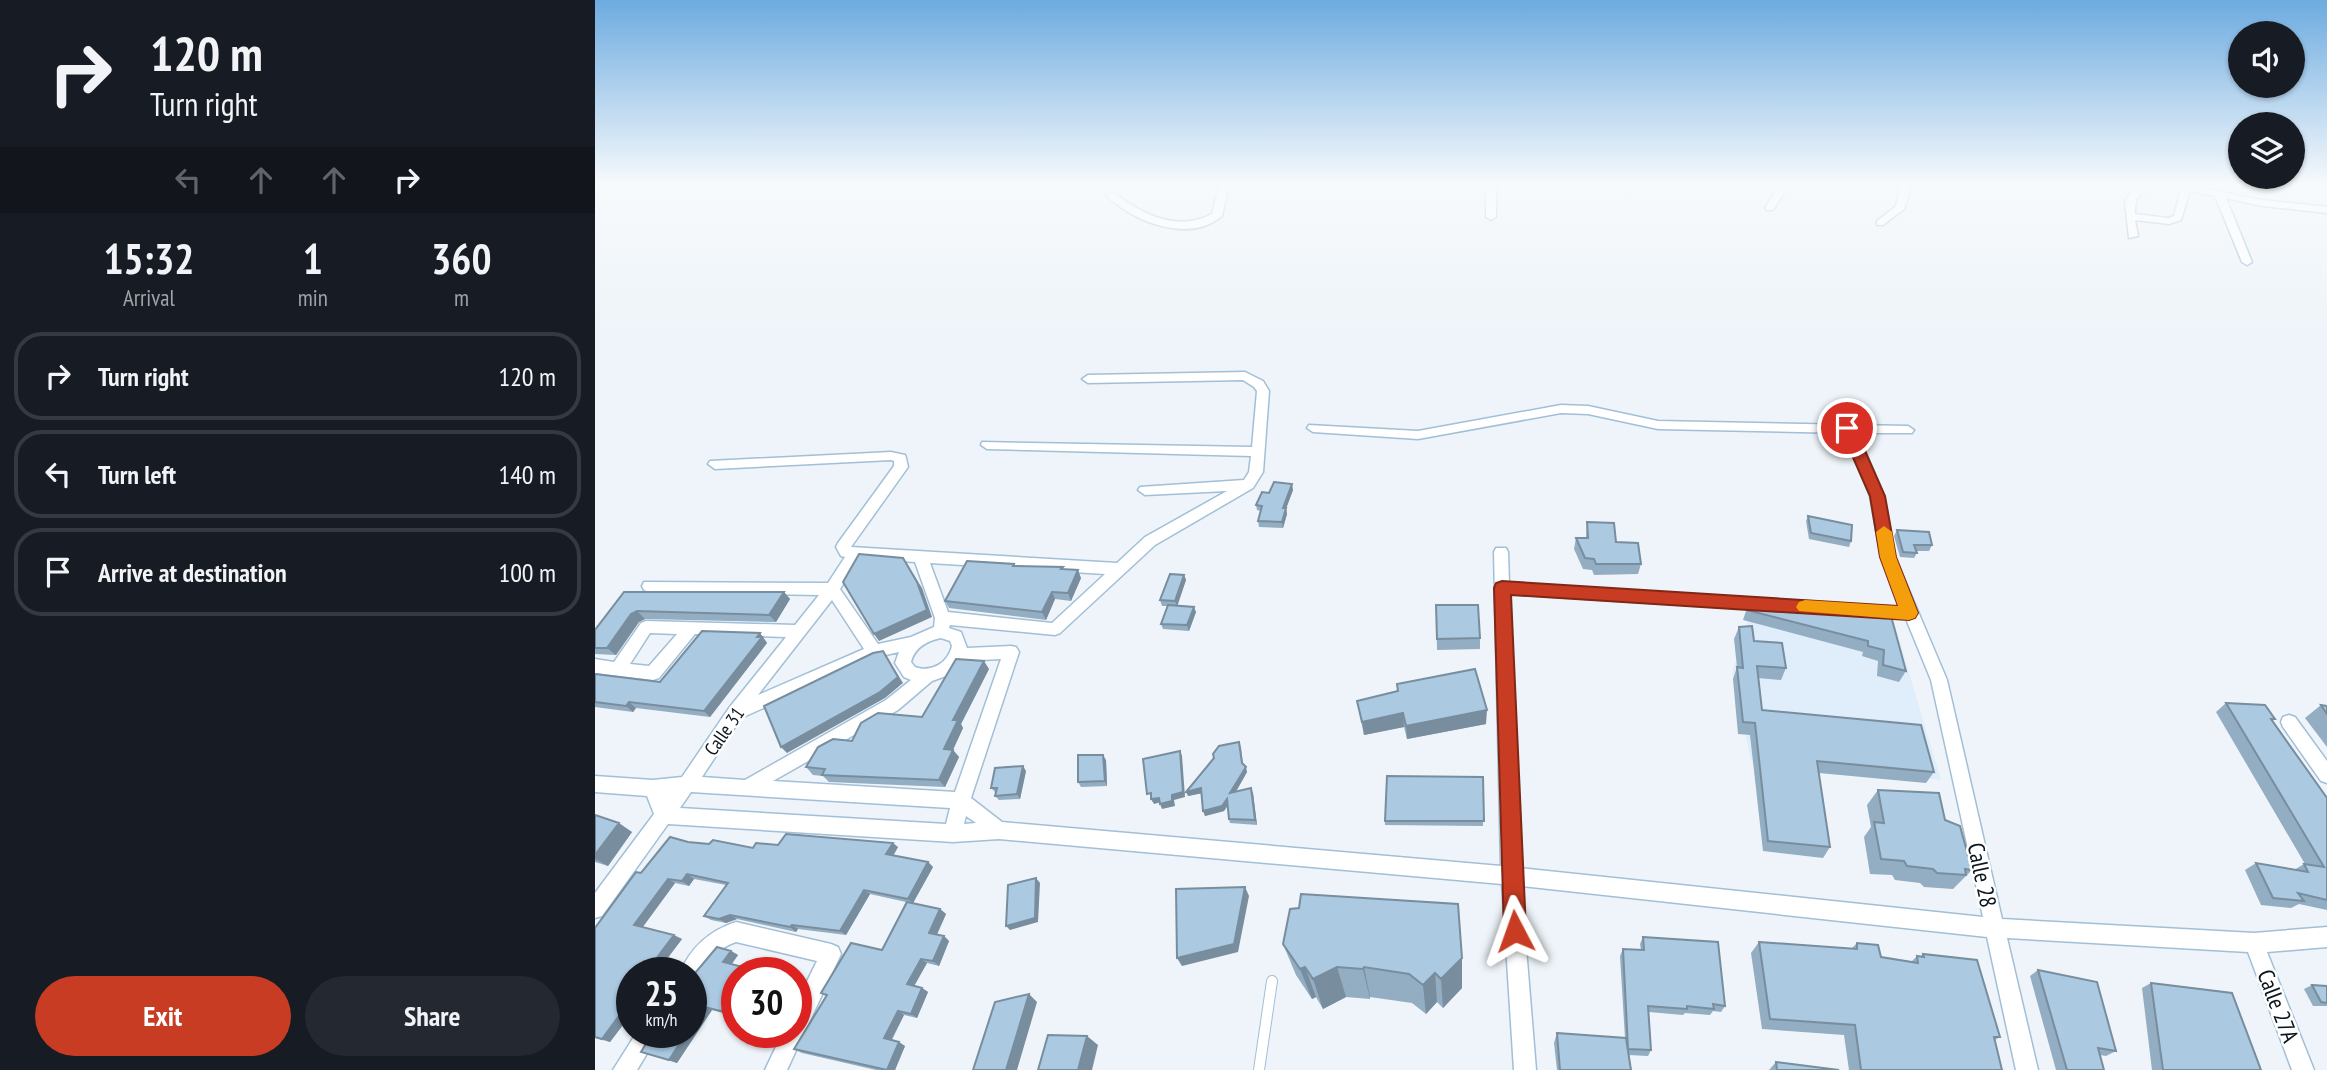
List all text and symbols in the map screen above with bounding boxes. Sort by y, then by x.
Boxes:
text: 120 m [150,21,263,85]
map controls [2228,21,2305,189]
button: sound [2228,21,2305,98]
icon: right [35,28,126,119]
text: Turn right [150,83,258,125]
button: layers [2228,112,2305,189]
icon: left [169,161,207,199]
icon: ahead [242,161,280,199]
icon: ahead [315,161,353,199]
icon: right [388,161,426,199]
text: 15:32 [103,231,194,286]
text: 1 [303,231,323,286]
text: 360 [431,231,492,286]
text: Arrival [123,283,175,312]
text: min [298,283,328,312]
text: m [454,283,469,312]
icon: right [39,357,77,395]
text: Turn right [98,360,189,393]
text: 120 m [498,360,556,393]
pin [1817,398,1877,458]
icon: arrive [1828,409,1866,447]
icon: left [39,455,77,493]
text: Turn left [98,458,176,491]
text: 140 m [498,458,556,491]
icon: arrive [39,553,77,591]
text: Arrive at destination [98,556,287,589]
text: 100 m [498,556,556,589]
street label: Calle 31 [699,702,749,760]
street label: Calle 28 [1962,840,2003,910]
position arrow [1478,894,1552,968]
speed limit sign: 30 [721,957,812,1048]
street label: Calle 27A [2251,965,2306,1046]
text: 25 [645,970,678,1016]
button: Exit [35,976,291,1056]
button: Share [305,976,560,1056]
text: km/h [646,1008,677,1031]

